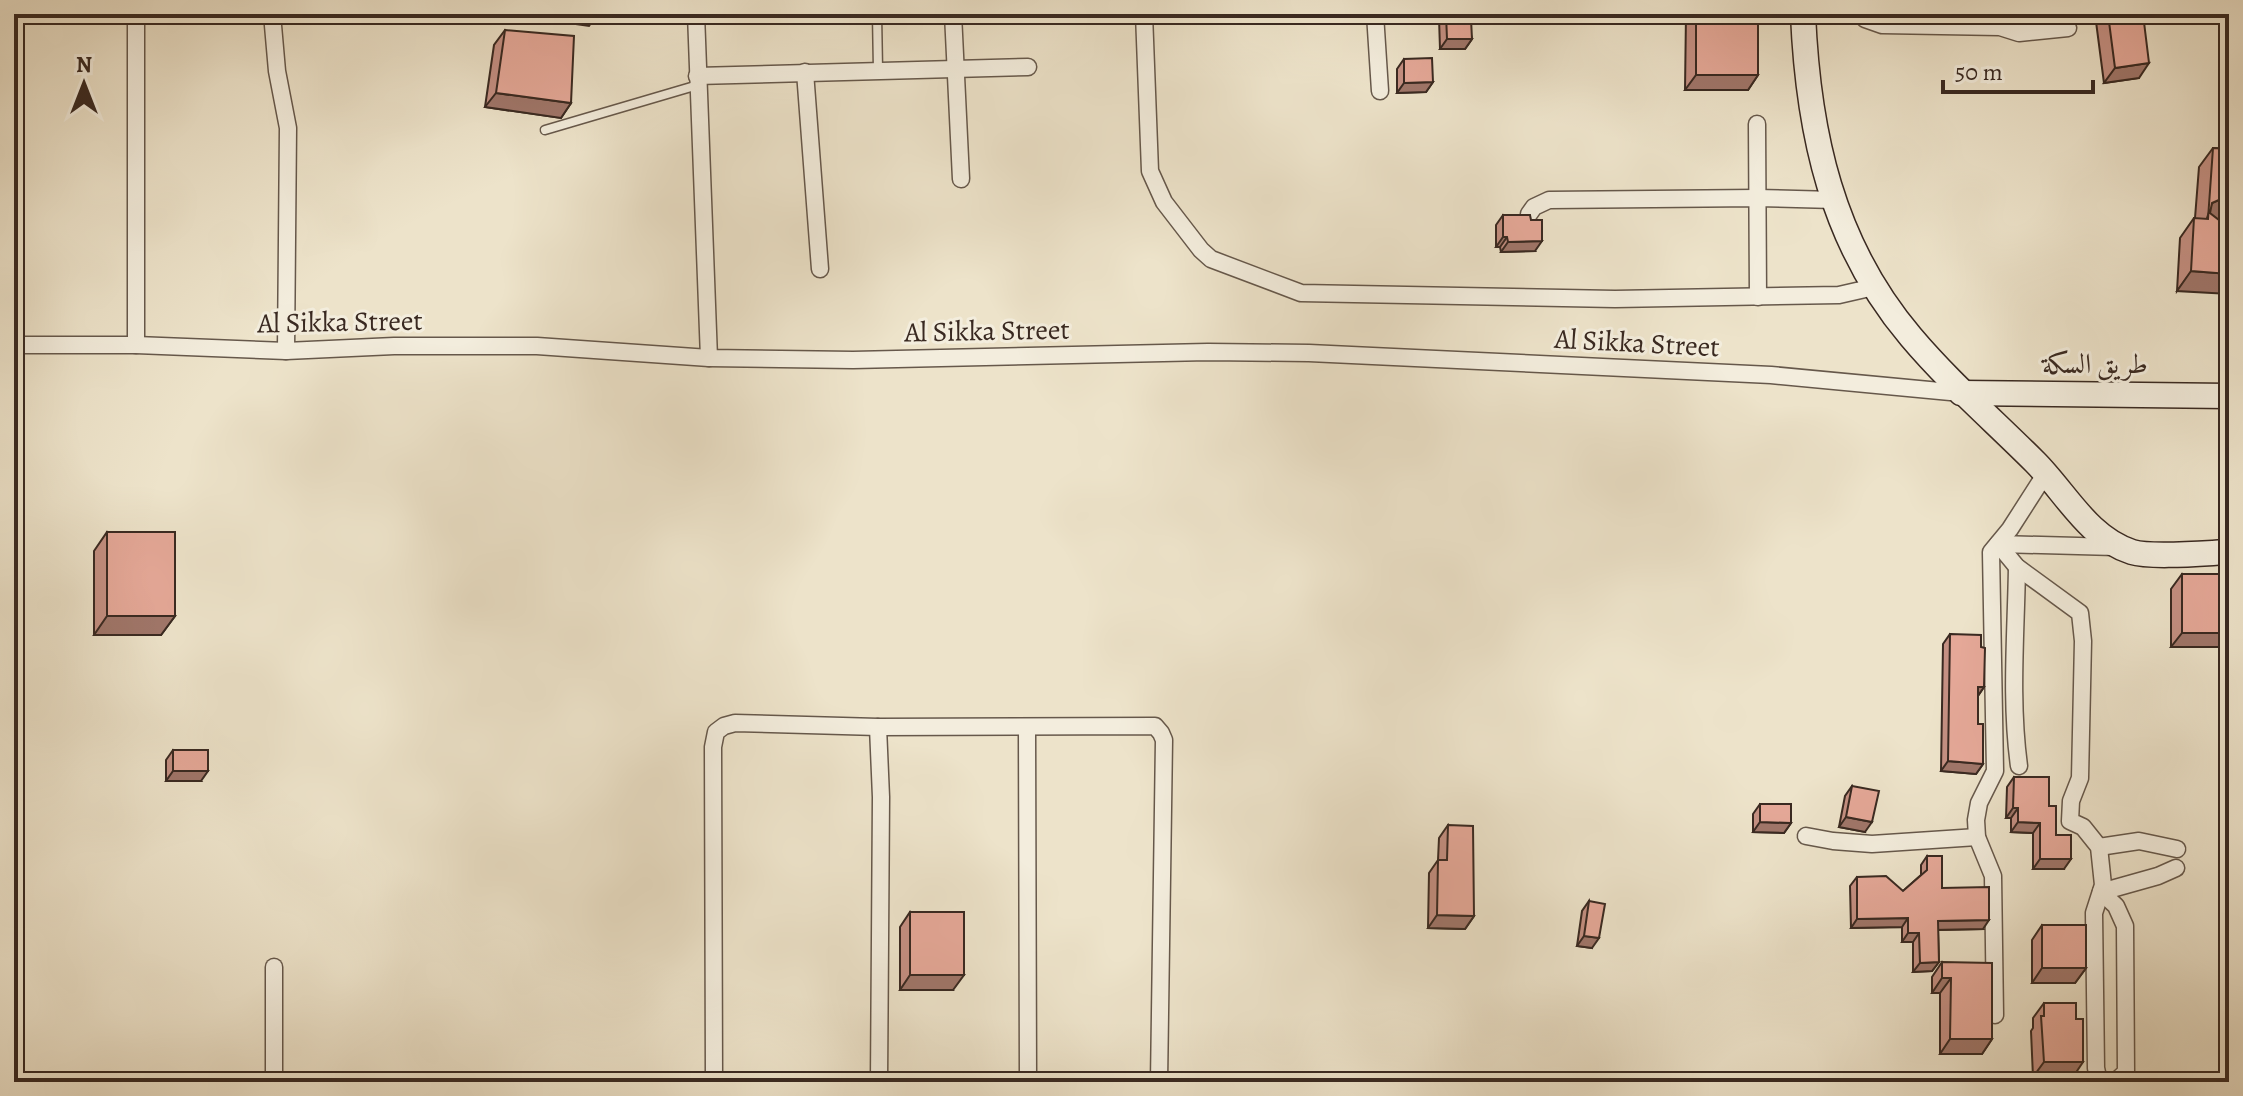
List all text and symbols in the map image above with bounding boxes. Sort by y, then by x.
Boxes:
north arrow [44,44,124,124]
scale bar [1943,44,2093,94]
text: N [76,50,92,80]
text: 50 m [1955,56,2003,88]
street label: Al Sikka Street [256,302,423,342]
street label: Al Sikka Street [903,311,1070,351]
street label: Al Sikka Street [1552,320,1721,366]
street label: طريق السكة [2040,345,2148,383]

